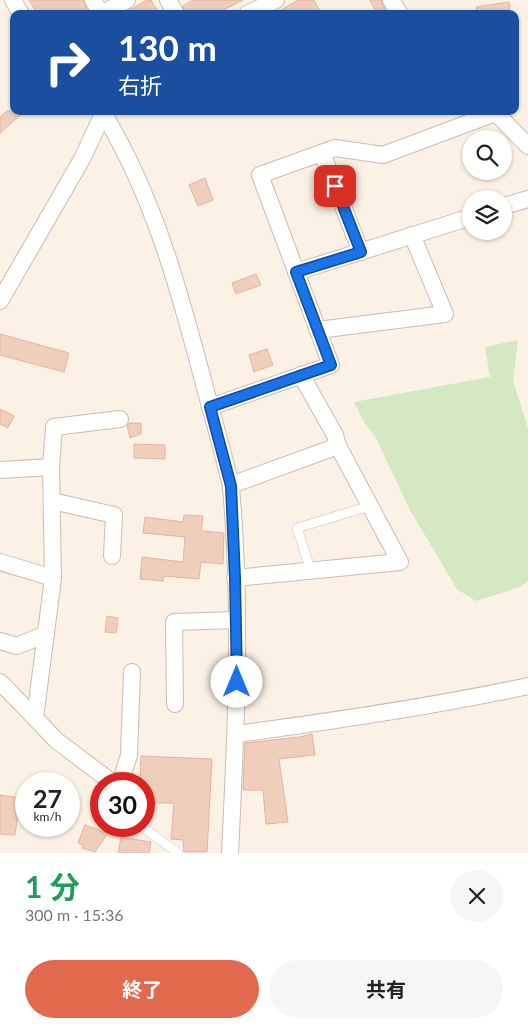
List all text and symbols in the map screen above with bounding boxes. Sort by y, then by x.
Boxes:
text: 130 m [118,26,217,68]
icon: right [35,30,100,95]
text: 右折 [118,72,162,99]
map controls [462,130,512,240]
button: search [462,130,512,180]
pin [314,165,356,207]
icon: arrive [321,172,349,200]
button: layers [462,190,512,240]
position arrow [210,655,262,707]
speed limit sign: 30 [90,772,155,837]
text: 27 [33,783,62,813]
text: km/h [33,809,62,824]
text: 1 分 [25,868,80,904]
button: close [451,870,503,922]
text: 300 m · 15:36 [25,905,124,924]
button: 終了 [25,960,259,1018]
button: 共有 [269,960,503,1018]

